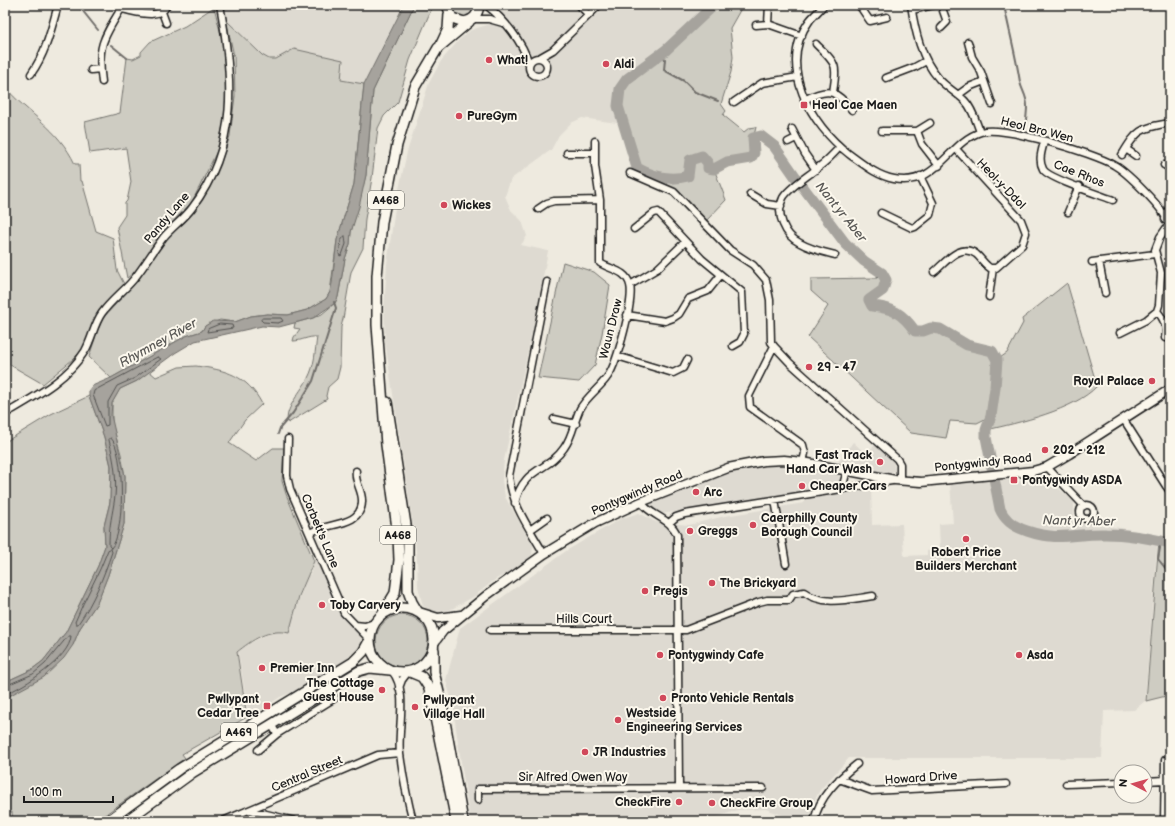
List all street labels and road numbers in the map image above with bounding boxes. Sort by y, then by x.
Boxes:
street label: Heol Bro Wen [999,114,1075,146]
street label: Heol-y-Ddol [973,156,1029,212]
street label: Cae Rhos [1051,157,1107,191]
street label: Pandy Lane [141,189,193,247]
road number: A468 [368,191,404,209]
street label: Waun Draw [596,297,626,361]
street label: Pontygwindy Road [934,450,1033,476]
street label: Pontygwindy Road [589,467,685,519]
street label: Corbett's Lane [298,492,342,570]
road number: A468 [380,526,416,544]
street label: Hills Court [556,612,612,627]
road number: A469 [221,723,257,741]
street label: Central Street [269,752,345,796]
street label: Howard Drive [884,768,958,788]
street label: Sir Alfred Owen Way [519,770,628,785]

